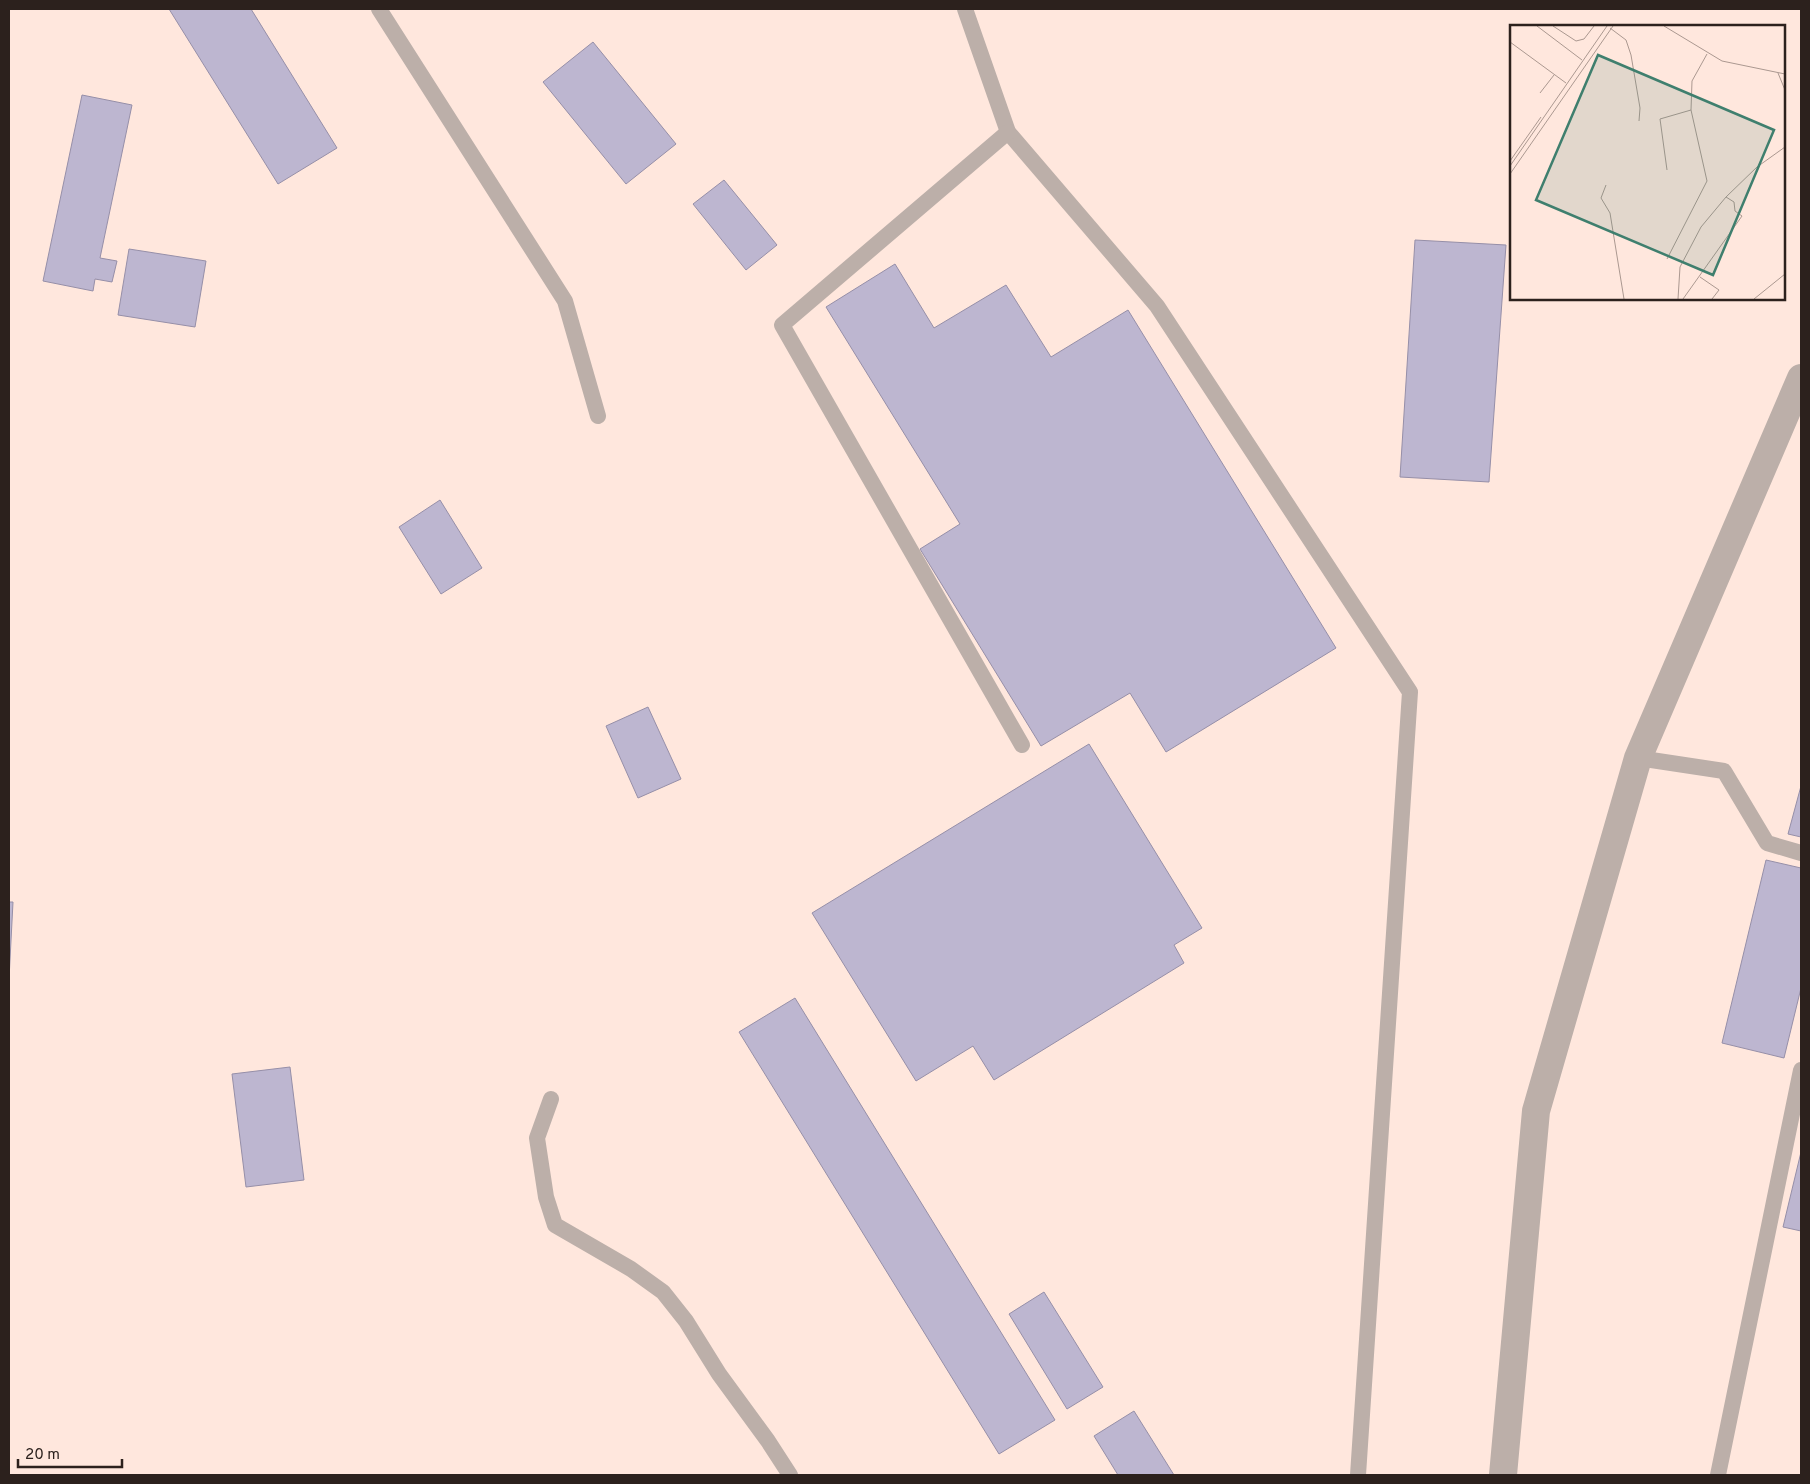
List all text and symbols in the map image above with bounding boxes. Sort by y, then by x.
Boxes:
inset map [1510,25,1785,300]
scale bar [18,1436,121,1468]
text: 20 m [25,1446,60,1465]

